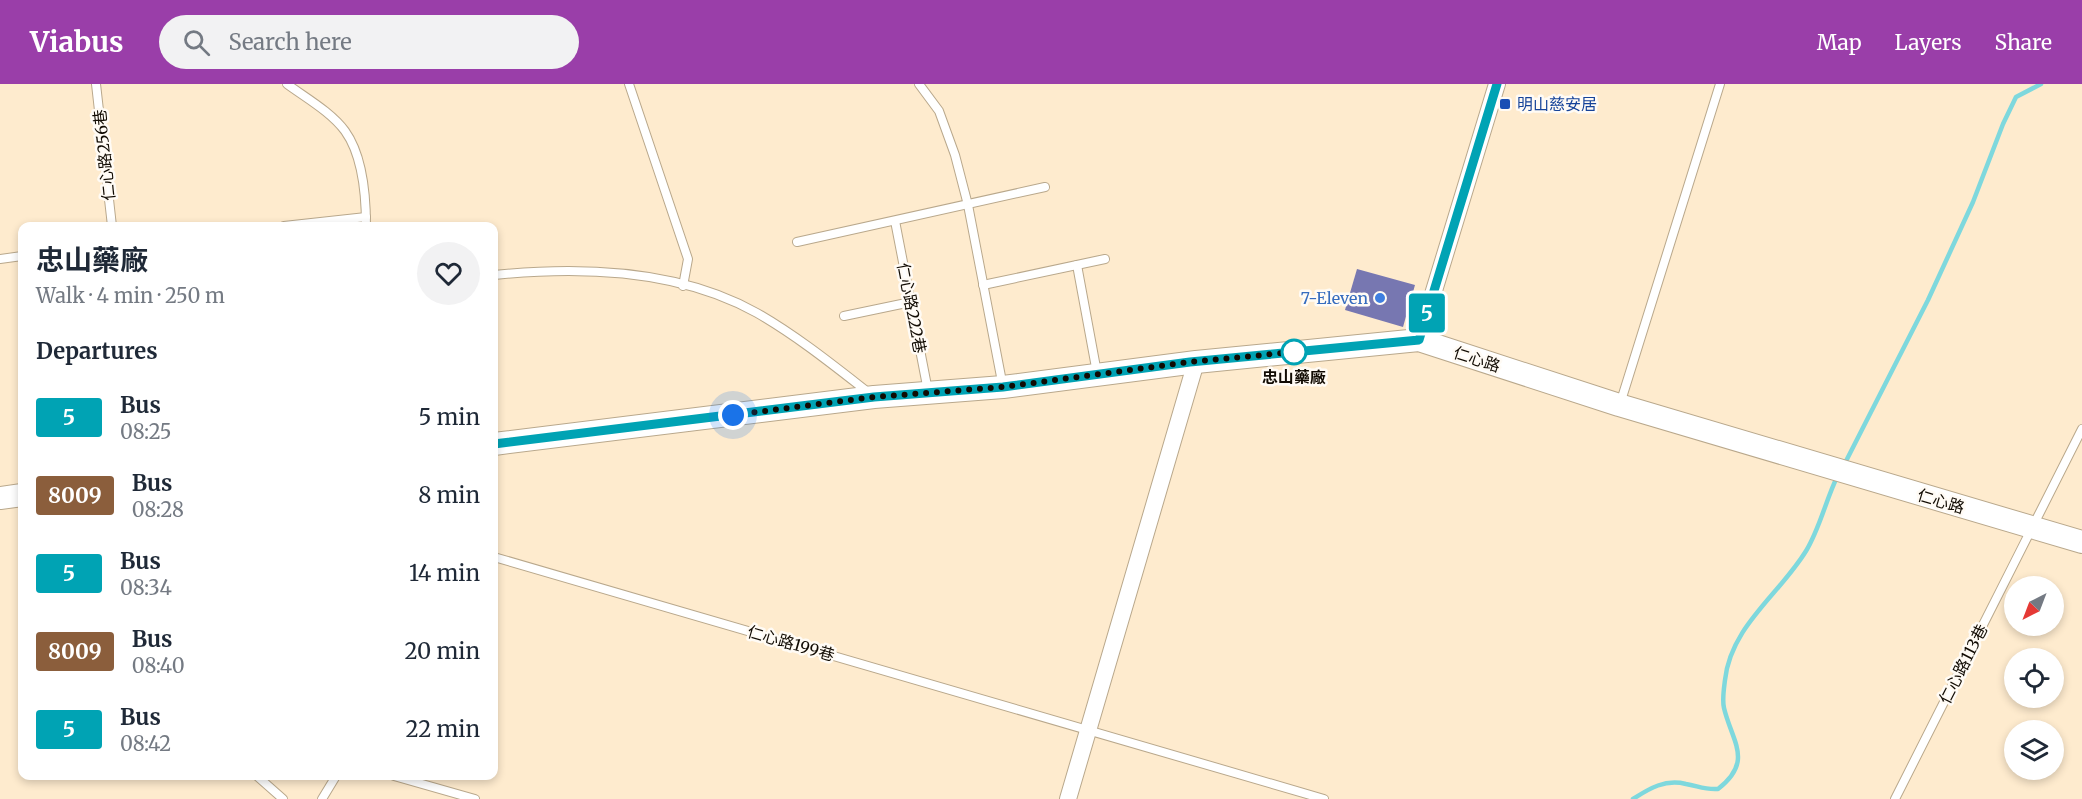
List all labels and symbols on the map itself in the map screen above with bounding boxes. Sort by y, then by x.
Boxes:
place label: 明山慈安居 [1517,94,1597,114]
marker: 明山慈安居 [1498,97,1512,111]
street label: 仁心路256巷 [89,108,119,202]
street label: 仁心路222巷 [893,261,931,355]
place label: 7-Eleven [1301,288,1368,308]
marker: 7-Eleven [1373,291,1387,305]
line badge: 5 [1408,294,1446,332]
marker: 忠山藥廠 [1281,339,1307,365]
street label: 仁心路 [1451,342,1503,376]
place label: 忠山藥廠 [1262,367,1326,387]
your location [718,400,748,430]
street label: 仁心路 [1915,484,1967,518]
north arrow [2004,576,2064,636]
street label: 仁心路199巷 [745,621,837,665]
street label: 仁心路113巷 [1934,621,1992,707]

